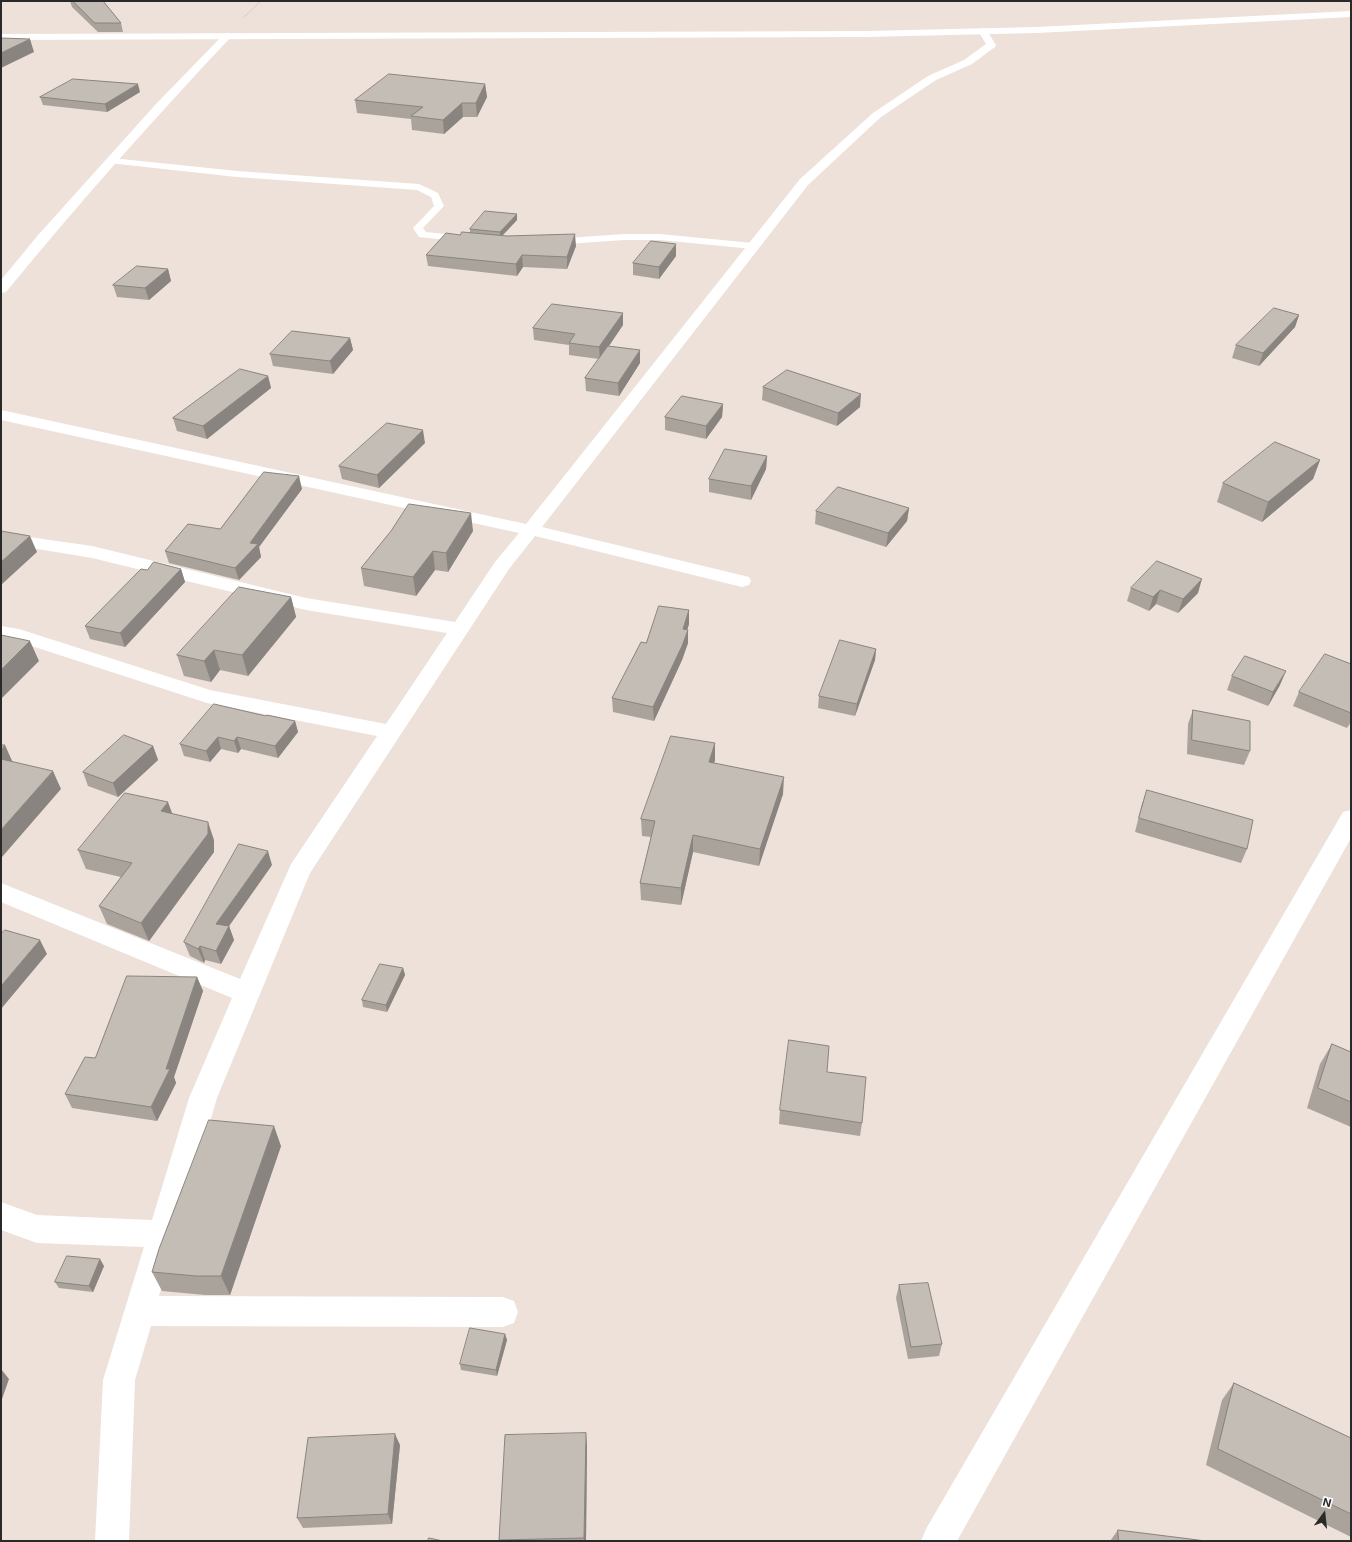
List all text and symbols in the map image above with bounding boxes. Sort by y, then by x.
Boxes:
north arrow [1304,1494,1344,1534]
text: N [1321,1495,1333,1510]

